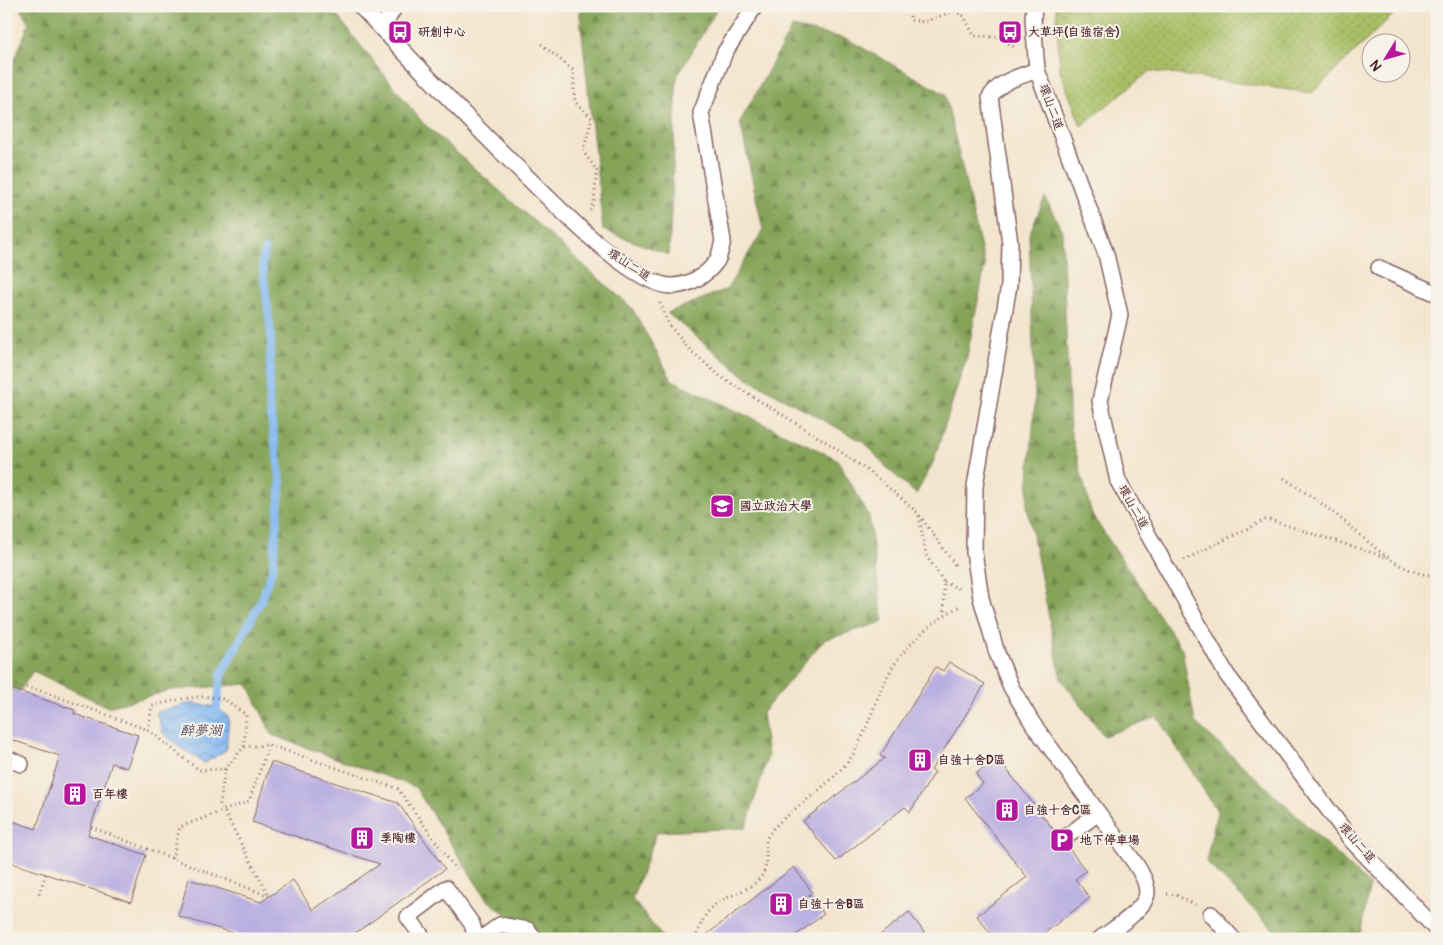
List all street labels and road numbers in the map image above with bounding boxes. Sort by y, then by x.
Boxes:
street label: 環山二道 [1036,82,1066,132]
street label: 環山二道 [605,246,653,284]
street label: 環山二道 [1115,482,1151,532]
street label: 環山二道 [1336,820,1378,866]

